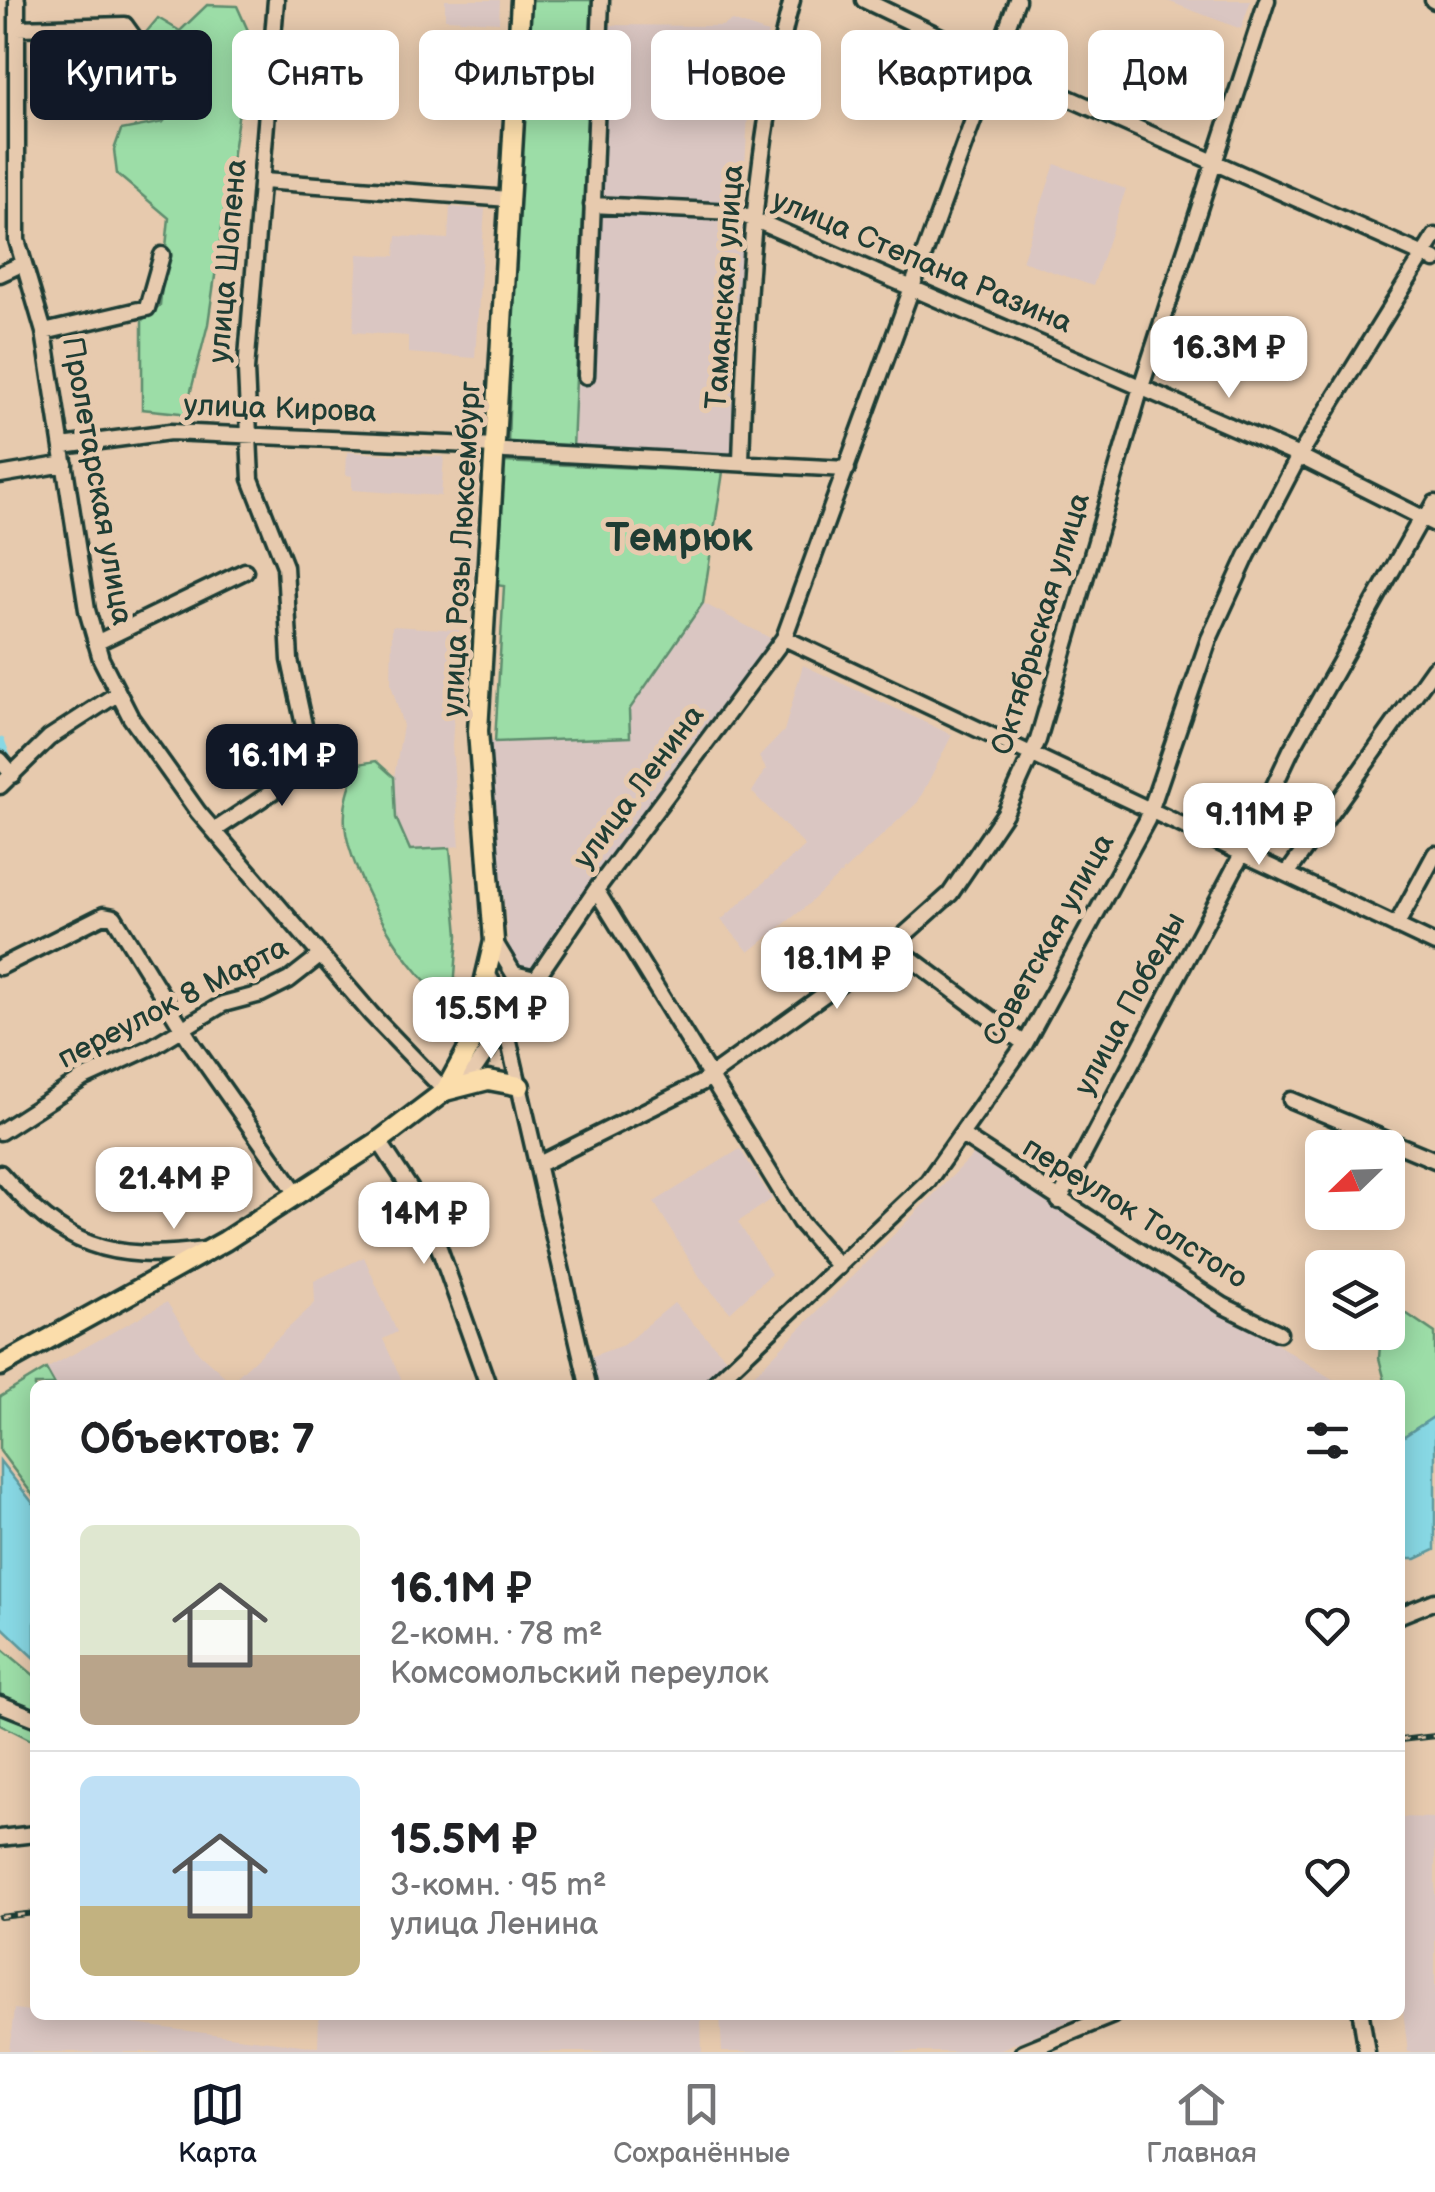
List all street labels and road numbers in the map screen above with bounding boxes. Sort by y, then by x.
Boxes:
street label: улица Шопена [201,157,255,364]
street label: Таманская улица [698,163,752,411]
street label: улица Степана Разина [767,182,1078,342]
street label: Пролетарская улица [54,334,140,628]
street label: улица Розы Люксембург [435,380,489,718]
street label: улица Кирова [183,388,377,430]
street label: Октябрьская улица [984,488,1098,759]
street label: улица Ленина [566,698,712,876]
street label: Советская улица [976,827,1122,1053]
street label: улица Победы [1067,906,1193,1102]
street label: переулок 8 Марта [52,929,295,1077]
street label: переулок Толстого [1016,1129,1254,1297]

